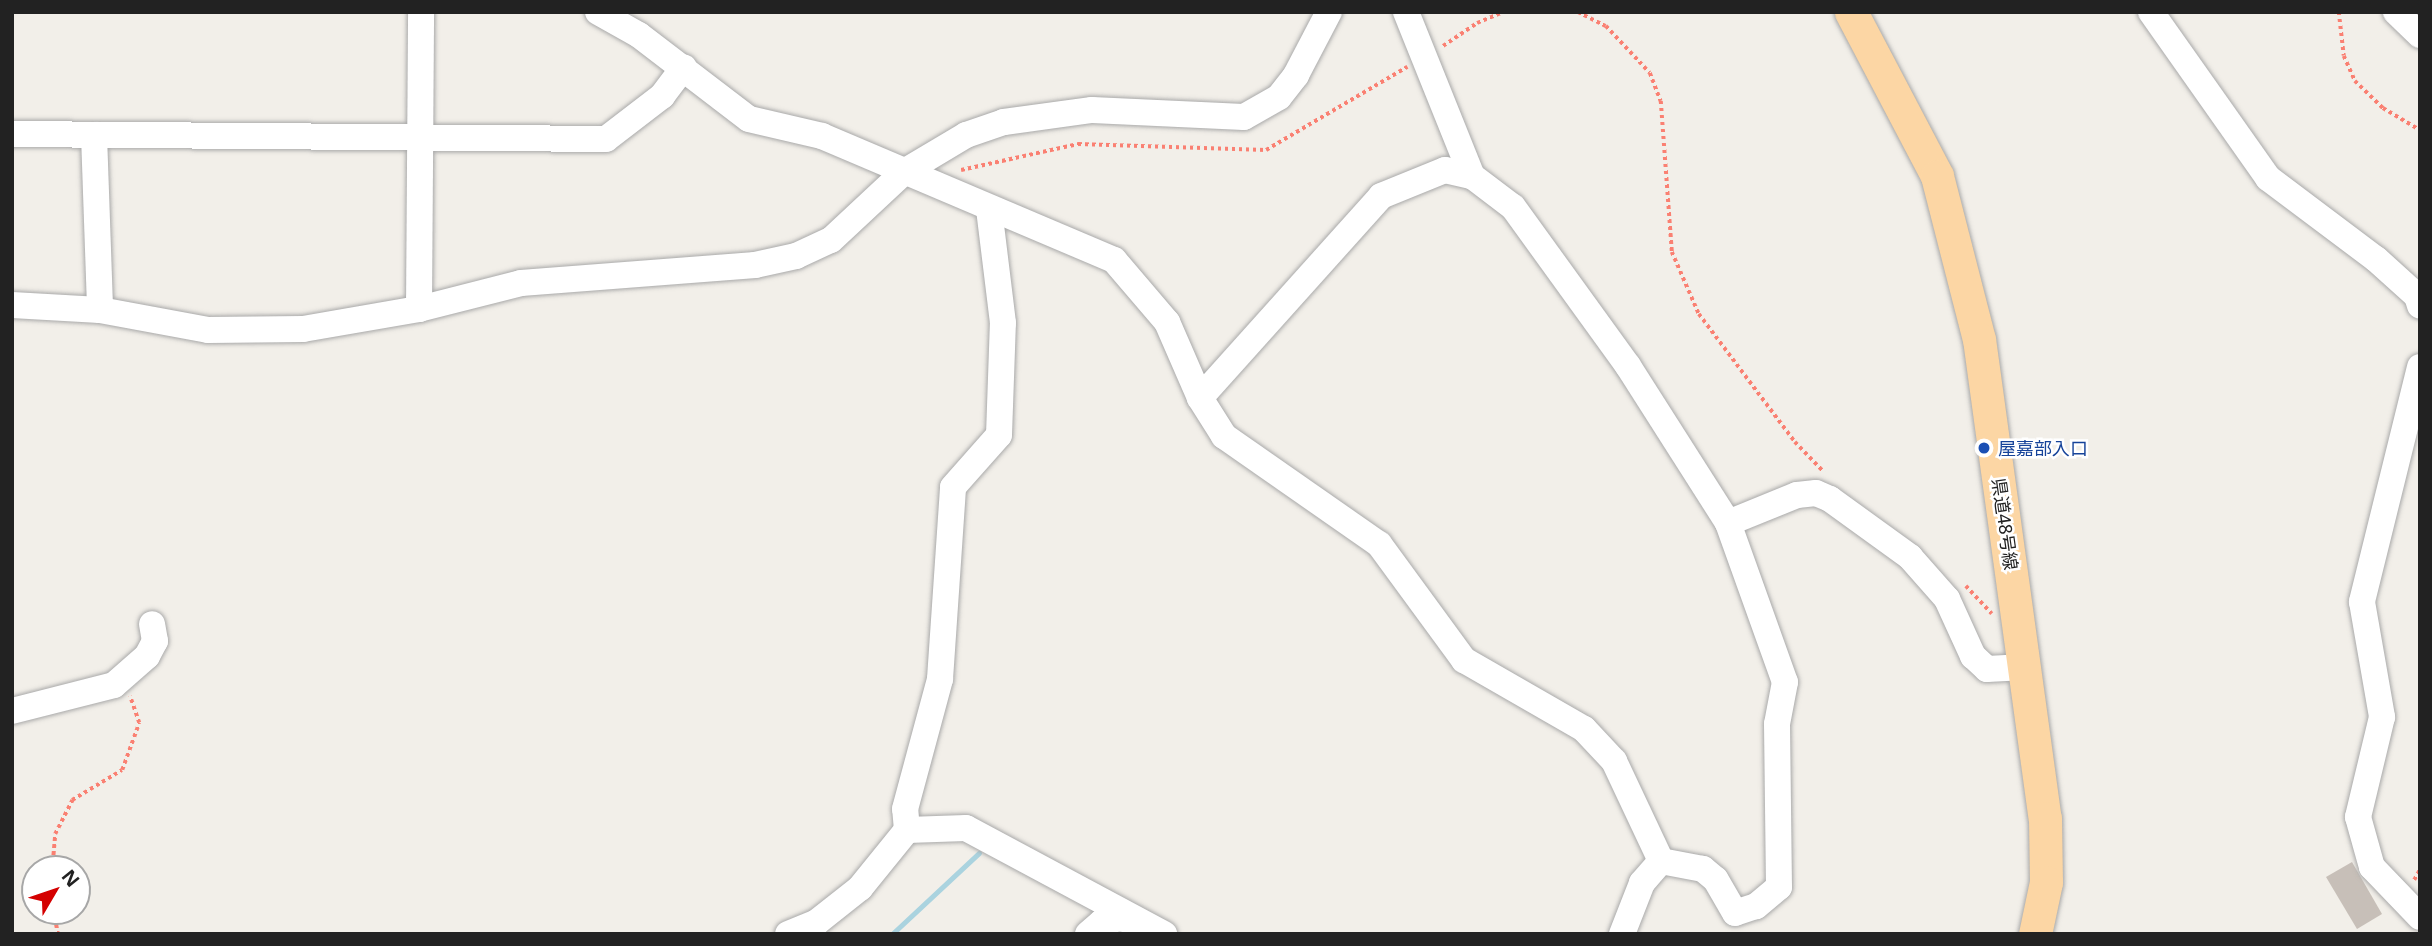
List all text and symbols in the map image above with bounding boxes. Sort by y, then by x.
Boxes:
place label: 屋嘉部入口 [1998,437,2088,459]
marker: 屋嘉部入口 [1976,440,1992,456]
street label: 県道48号線 [1988,477,2022,571]
north arrow [21,855,91,925]
text: N [56,864,86,892]

